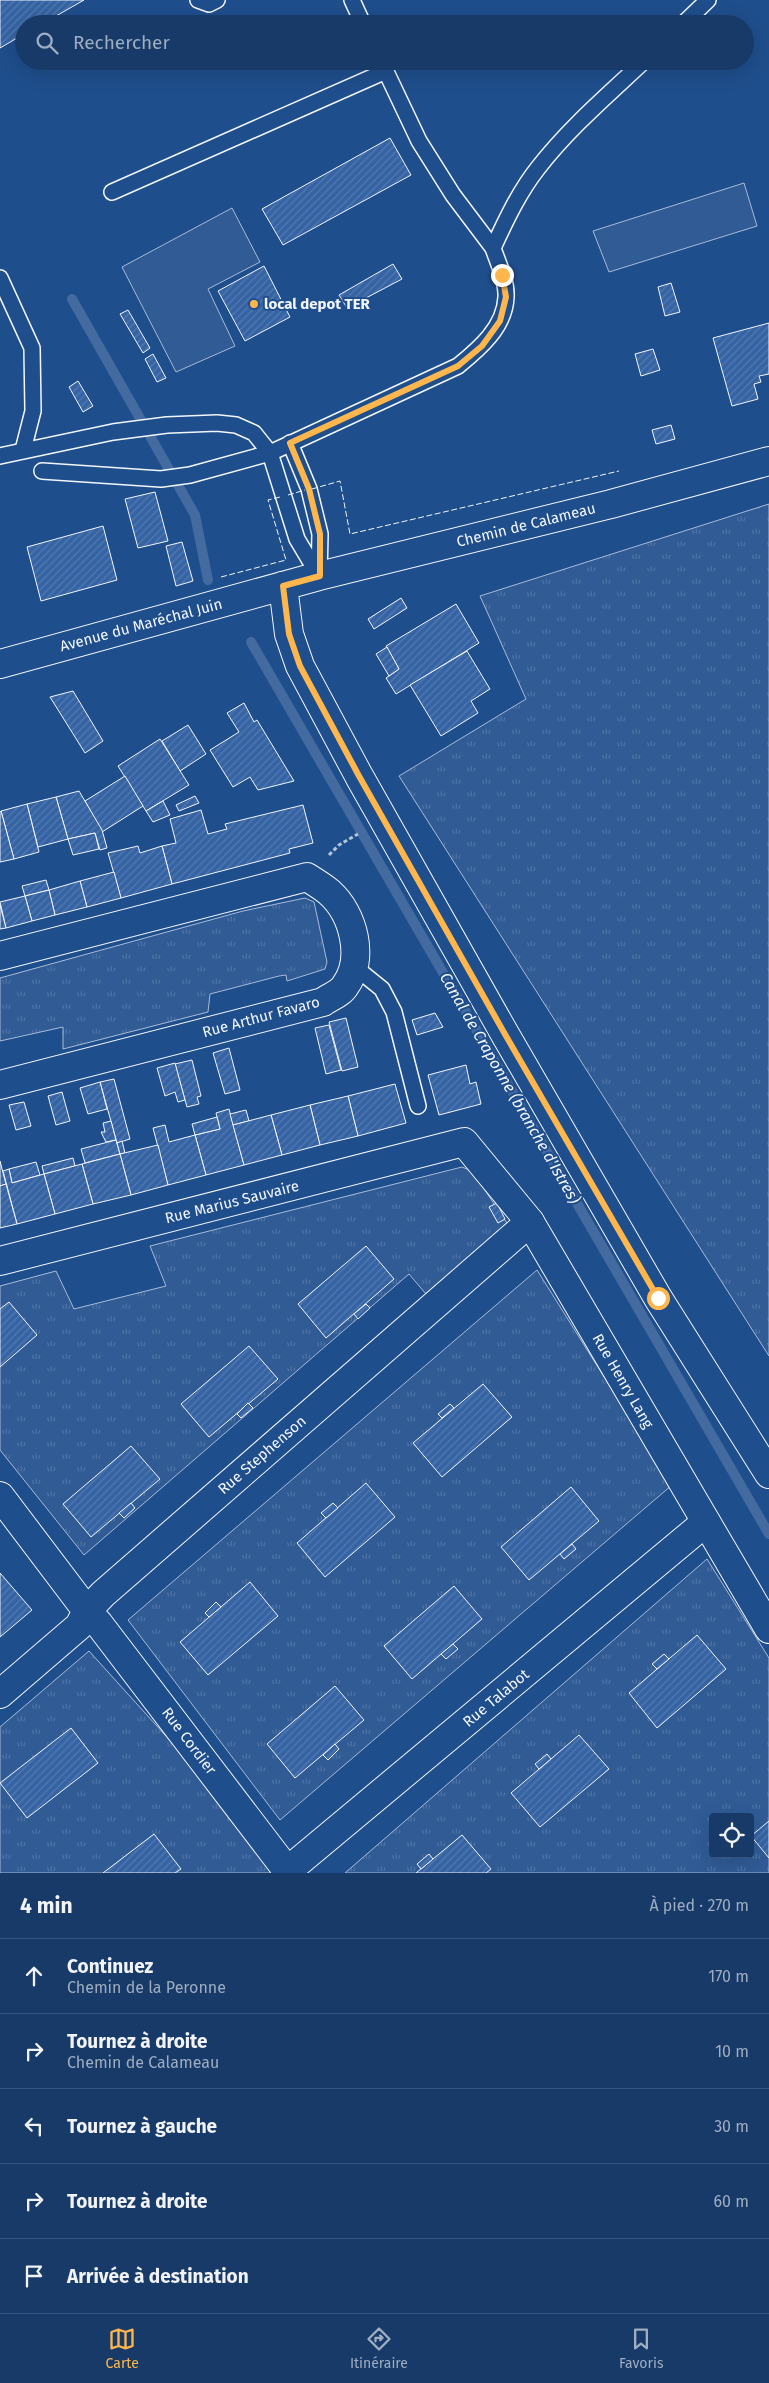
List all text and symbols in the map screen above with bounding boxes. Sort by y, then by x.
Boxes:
search box [15,15,754,70]
icon: search [33,29,61,57]
text: Rechercher [73,31,170,54]
route end [491,264,514,287]
place label: local depot TER [264,295,371,313]
marker: local depot TER [248,298,260,310]
street label: Chemin de Calameau [455,499,597,551]
street label: Avenue du Maréchal Juin [58,595,224,655]
water label: Canal de Craponne (branche d'Istres) [436,969,584,1207]
street label: Rue Arthur Favaro [200,993,322,1041]
street label: Rue Marius Sauvaire [163,1177,301,1227]
route start [647,1287,670,1310]
street label: Rue Henry Lang [589,1330,657,1432]
street label: Rue Stephenson [214,1412,310,1498]
street label: Rue Talabot [459,1665,533,1731]
street label: Rue Cordier [158,1704,220,1778]
map controls [709,1813,754,1858]
button: locate [709,1813,754,1858]
text: 4 min [20,1893,73,1919]
text: À pied · 270 m [649,1896,749,1915]
text: Continuez [67,1955,153,1978]
icon: ahead [20,1962,48,1990]
text: 170 m [708,1967,749,1986]
text: Chemin de la Peronne [67,1978,226,1997]
text: Tournez à droite [67,2030,208,2053]
icon: right [20,2037,48,2065]
text: 10 m [715,2042,749,2061]
text: Chemin de Calameau [67,2053,219,2072]
icon: left [20,2112,48,2140]
text: Tournez à gauche [67,2115,217,2138]
text: 30 m [714,2117,749,2136]
icon: right [20,2187,48,2215]
text: Tournez à droite [67,2190,208,2213]
text: 60 m [714,2192,749,2211]
icon: arrive [20,2262,48,2290]
text: Arrivée à destination [67,2265,249,2288]
tab: Carte [106,2325,139,2372]
tab: Itinéraire [350,2325,408,2372]
tab: Favoris [619,2325,663,2372]

